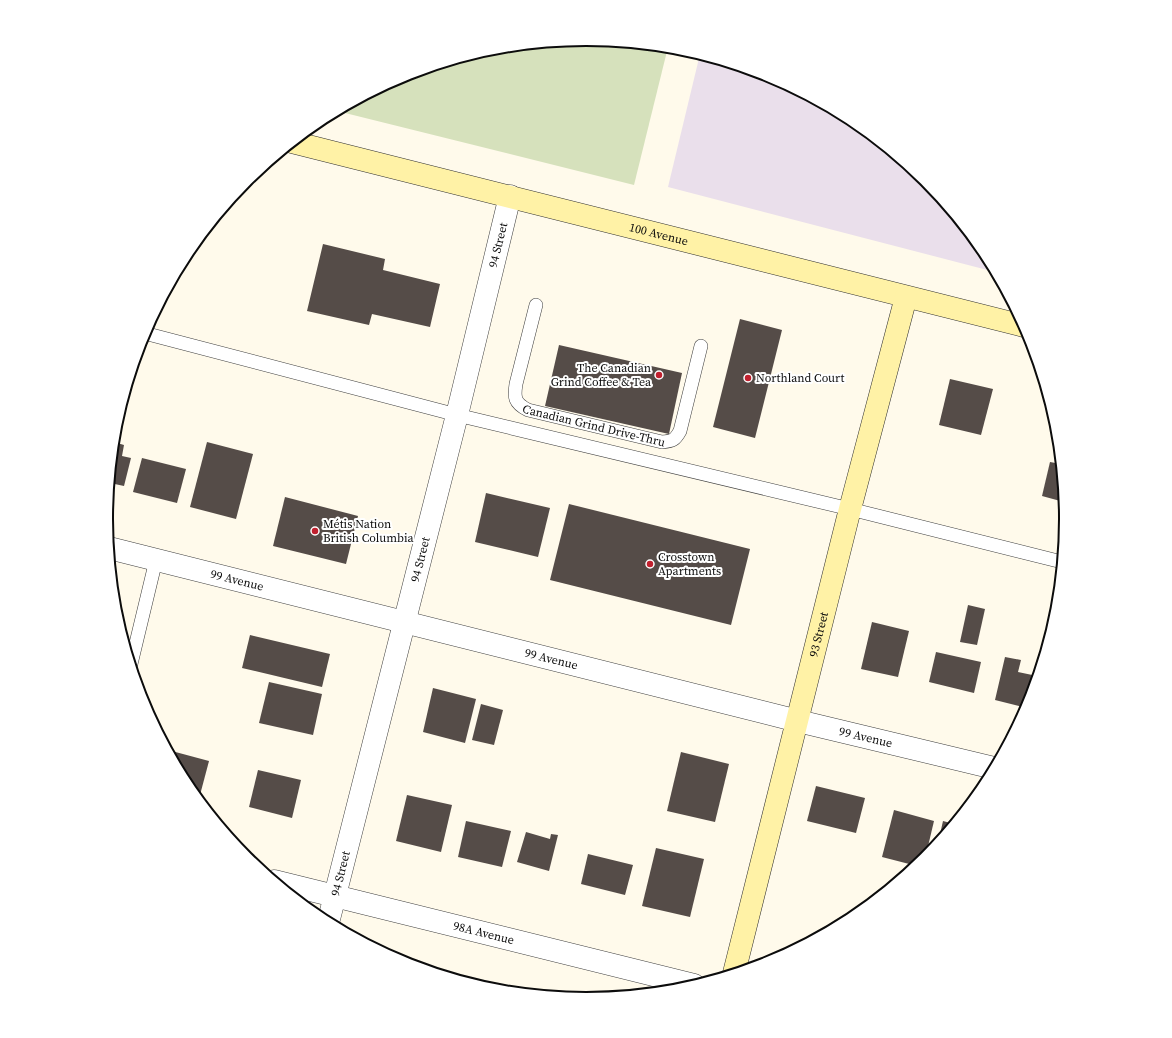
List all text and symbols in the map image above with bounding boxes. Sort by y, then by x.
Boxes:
street label: 100 Avenue [627,219,690,249]
street label: 94 Street [485,221,511,269]
place label: The Canadian Grind Coffee & Tea [551,360,652,390]
marker: The Canadian Grind Coffee & Tea [654,370,664,380]
place label: Northland Court [756,370,844,386]
marker: Northland Court [743,373,753,383]
street label: Canadian Grind Drive-Thru [519,400,667,450]
place label: Métis Nation British Columbia [323,516,415,546]
marker: Métis Nation British Columbia [310,526,320,536]
street label: 94 Street [407,535,434,584]
place label: Crosstown Apartments [658,549,721,579]
marker: Crosstown Apartments [645,559,655,569]
street label: 99 Avenue [209,566,265,595]
street label: 93 Street [805,610,832,659]
street label: 99 Avenue [523,645,580,673]
street label: 99 Avenue [837,723,894,751]
street label: 94 Street [327,849,354,898]
street label: 98A Avenue [452,918,516,948]

